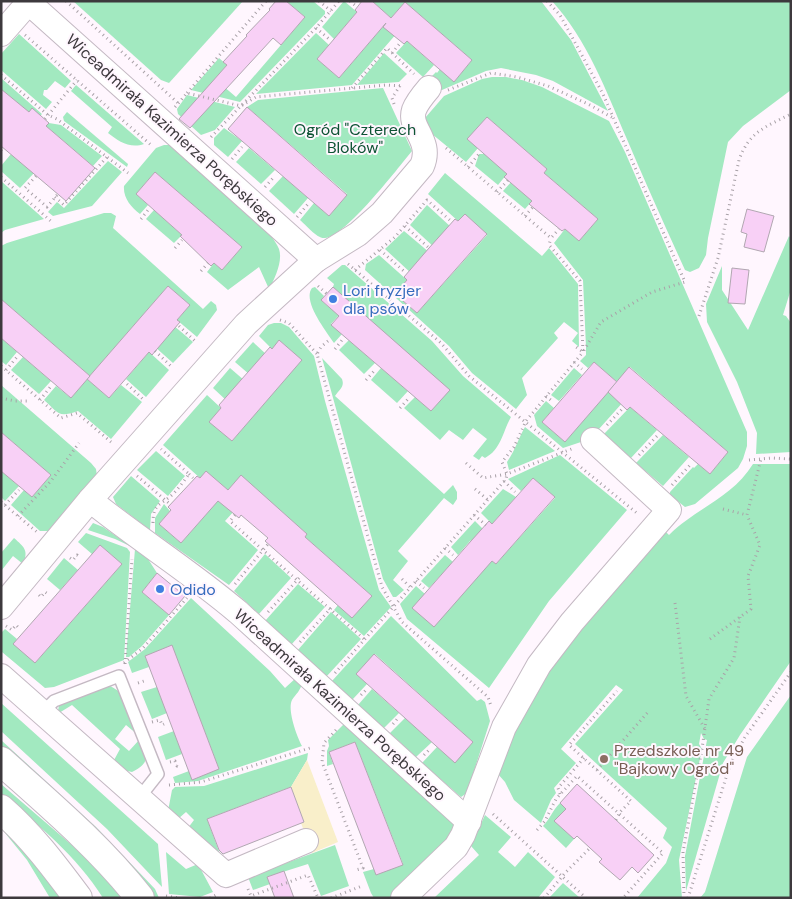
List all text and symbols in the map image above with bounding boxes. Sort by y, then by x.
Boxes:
street label: Wiceadmirała Kazimierza Porębskiego [62,29,282,231]
park label: Ogród "Czterech Bloków" [294,119,416,158]
place label: Lori fryzjer dla psów [343,280,421,319]
marker: Lori fryzjer dla psów [327,293,339,305]
place label: Odido [170,579,216,600]
marker: Odido [154,583,166,595]
street label: Wiceadmirała Kazimierza Porębskiego [230,604,450,806]
place label: Przedszkole nr 49 "Bajkowy Ogród" [614,740,744,779]
marker: Przedszkole nr 49 "Bajkowy Ogród" [598,753,610,765]

